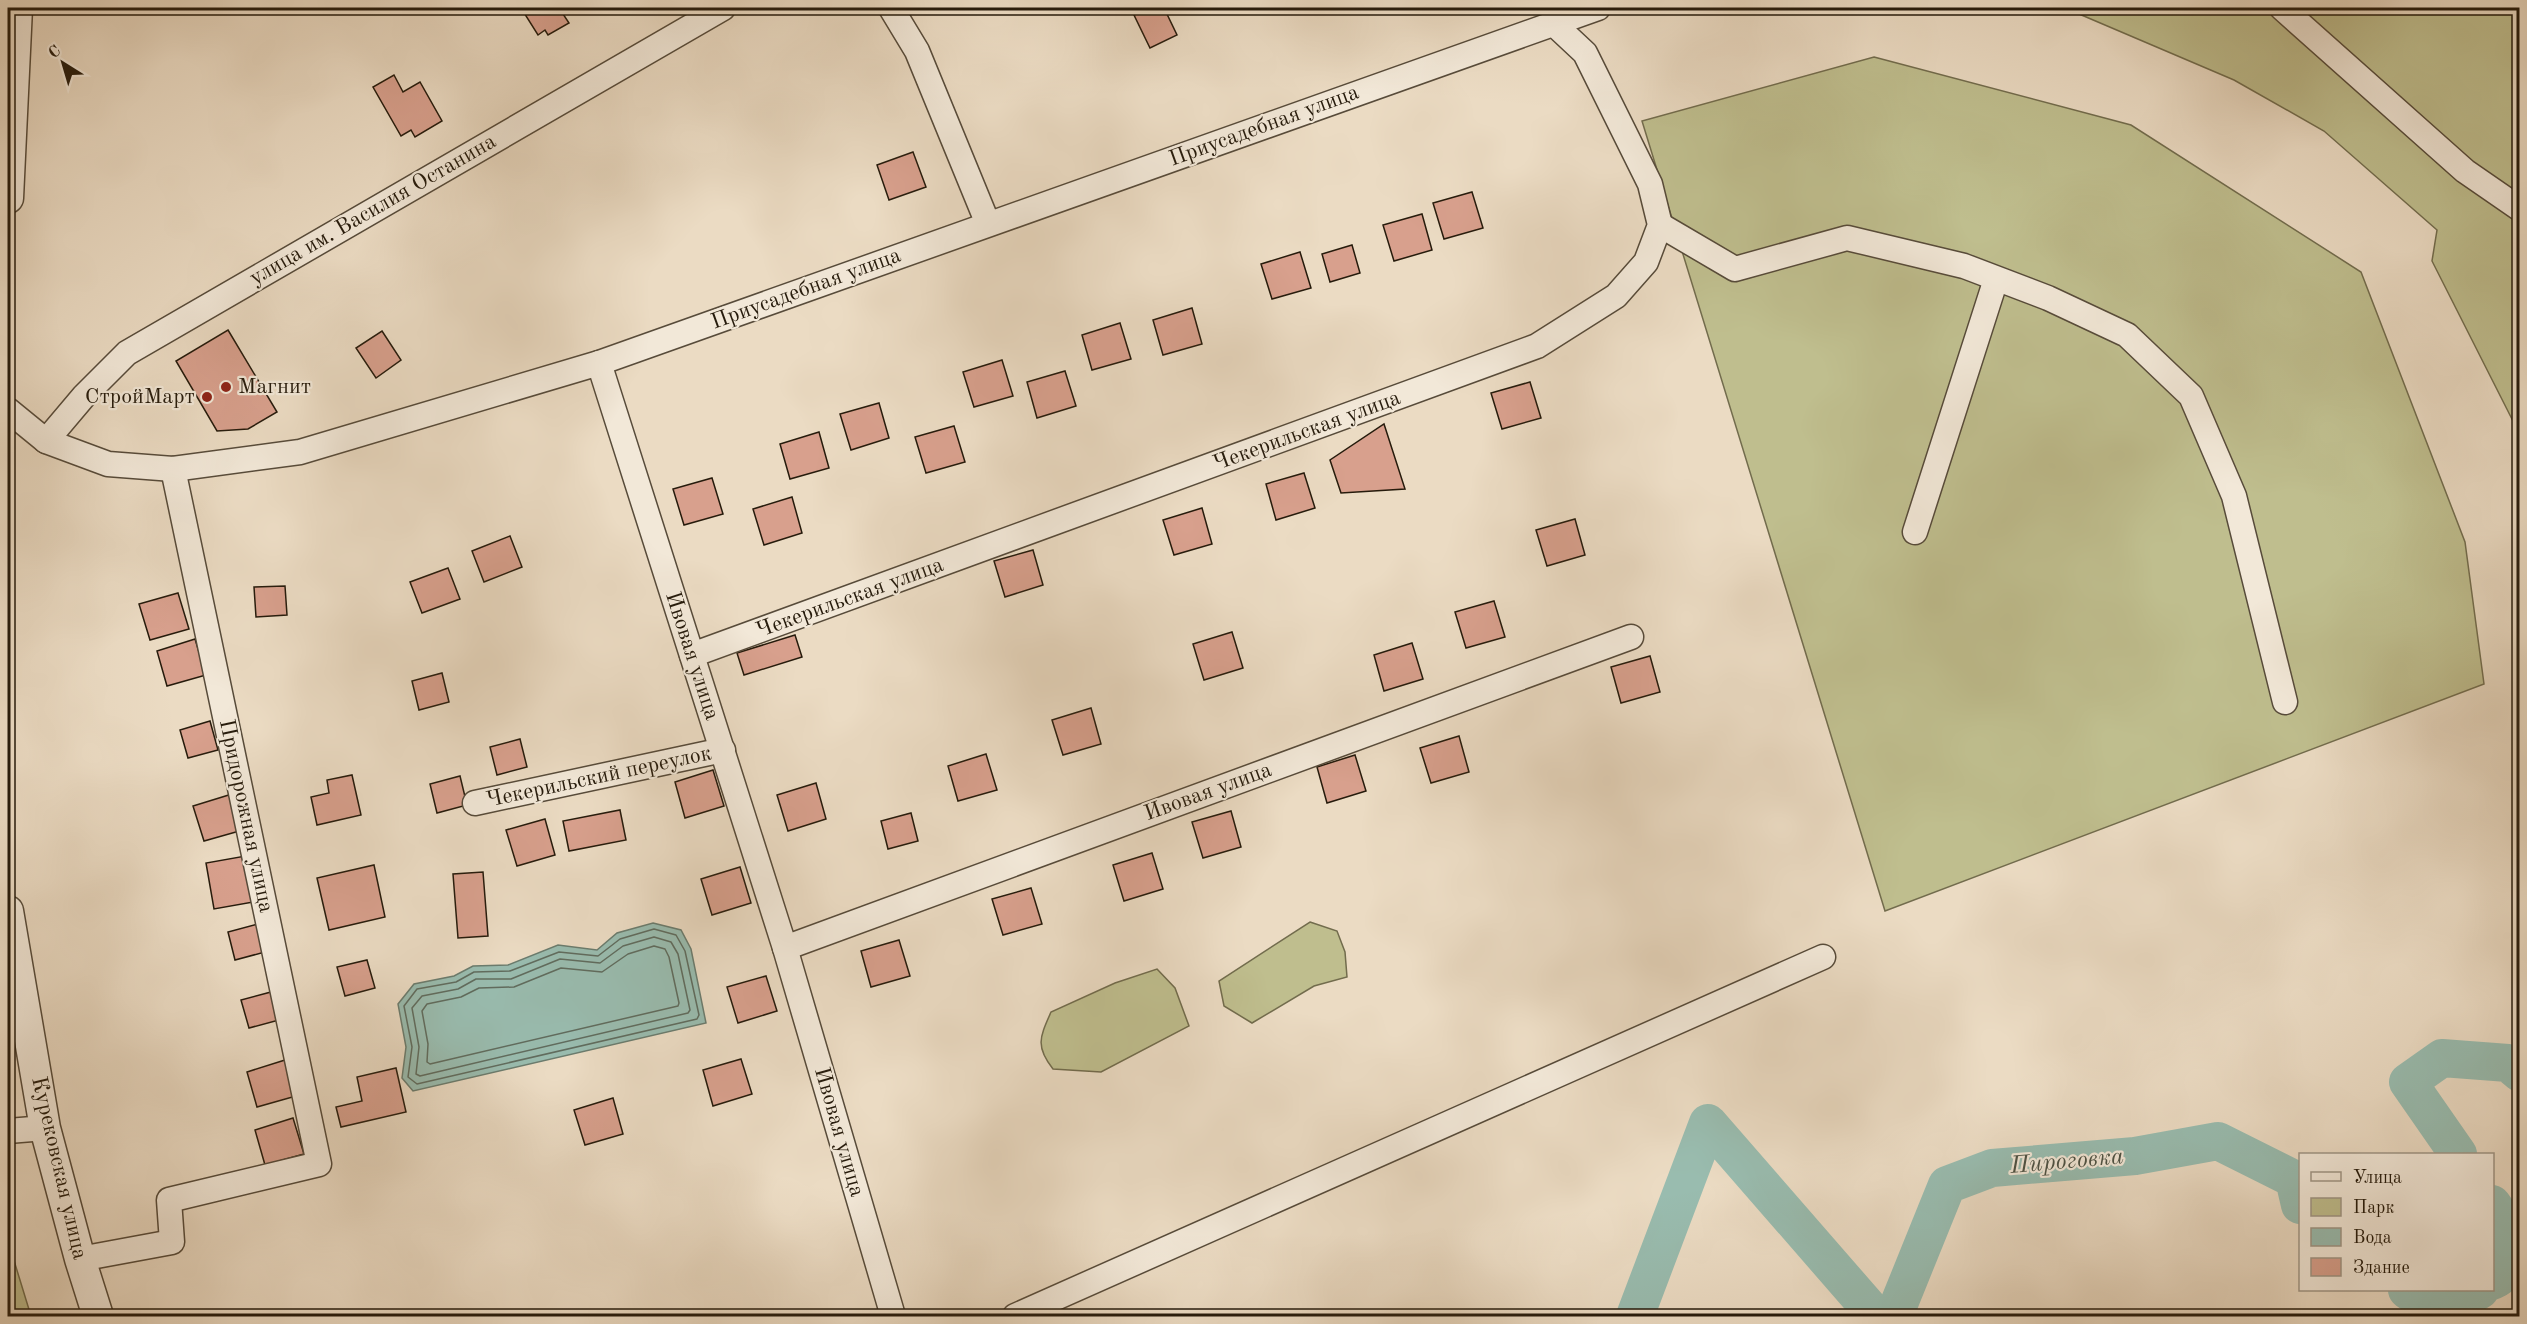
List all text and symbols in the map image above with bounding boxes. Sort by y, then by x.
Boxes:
north arrow [33,33,93,93]
text: С [46,43,64,62]
street label: Приусадебная улица [1166,81,1362,171]
street label: улица им. Василия Останина [246,130,500,290]
street label: Приусадебная улица [708,244,904,334]
place label: Магнит [238,376,311,398]
marker: Магнит [219,380,233,394]
place label: СтройМарт [85,386,195,408]
street label: Чекерильская улица [1211,387,1404,475]
marker: СтройМарт [200,390,214,404]
street label: Чекерильская улица [754,554,947,642]
street label: Ивовая улица [661,589,723,723]
street label: Придорожная улица [215,717,277,915]
street label: Чекерильский переулок [484,742,714,812]
street label: Ивовая улица [1141,759,1275,825]
street label: Ивовая улица [810,1065,868,1199]
street label: Курековская улица [27,1074,91,1262]
water label: Пироговка [2008,1145,2125,1179]
legend [2299,1153,2494,1291]
text: Улица [2353,1169,2402,1187]
text: Парк [2353,1199,2394,1217]
text: Вода [2353,1229,2392,1247]
text: Здание [2353,1259,2410,1277]

